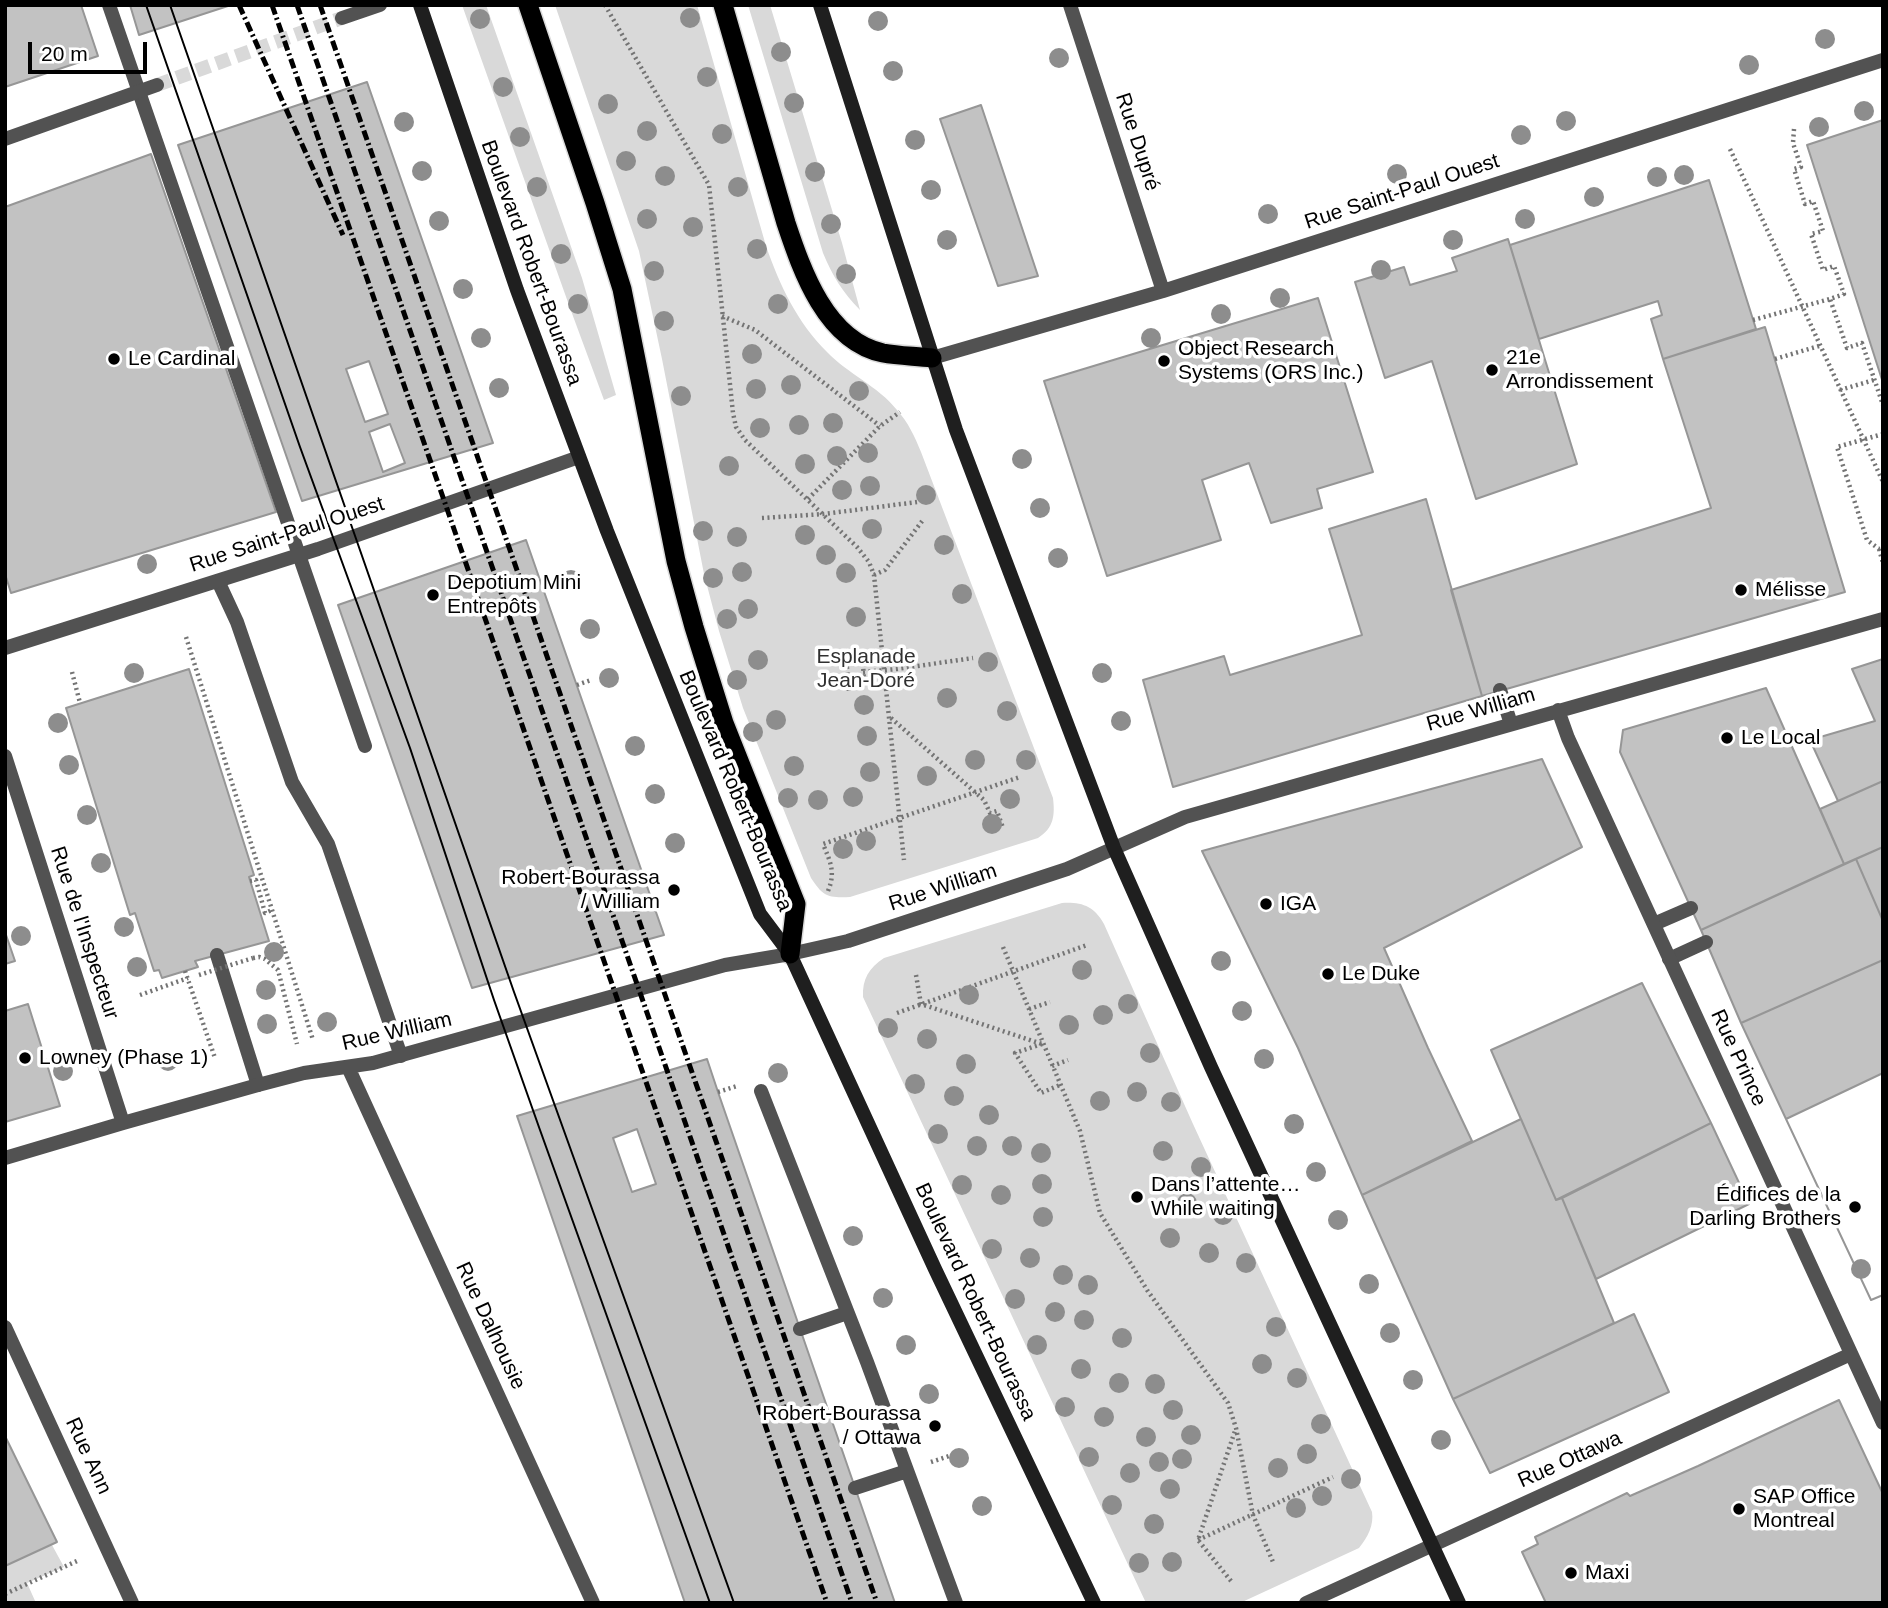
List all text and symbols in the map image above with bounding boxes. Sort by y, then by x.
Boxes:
scale bar [32,28,150,72]
text: 20 m [41,42,88,65]
street label: Rue Dupré [1109,90,1165,194]
street label: Boulevard Robert-Bourassa [475,137,587,389]
street label: Rue Saint-Paul Ouest [1302,149,1502,235]
place label: Object Research Systems (ORS Inc.) [1178,336,1364,386]
place label: 21e Arrondissement [1506,345,1653,395]
place label: Le Cardinal [128,346,235,372]
marker: Le Cardinal [106,351,122,367]
marker: Object Research Systems (ORS Inc.) [1156,353,1172,369]
marker: 21e Arrondissement [1484,362,1500,378]
street label: Rue Saint-Paul Ouest [187,492,387,578]
place label: Depotium Mini Entrepôts [447,570,581,620]
place label: Mélisse [1755,577,1826,603]
marker: Mélisse [1733,582,1749,598]
marker: Depotium Mini Entrepôts [425,587,441,603]
park label: Esplanade Jean-Doré [816,644,916,694]
street label: Boulevard Robert-Bourassa [673,667,797,915]
street label: Rue William [1424,682,1538,738]
place label: Le Local [1741,725,1820,751]
marker: Le Local [1719,730,1735,746]
street label: Rue de l'Inspecteur [44,843,124,1023]
street label: Rue William [886,859,1000,917]
place label: Robert-Bourassa / William [501,865,660,915]
marker: Robert-Bourassa / William [666,882,682,898]
place label: IGA [1280,891,1316,917]
marker: IGA [1258,896,1274,912]
place label: Le Duke [1342,961,1420,987]
marker: Le Duke [1320,966,1336,982]
street label: Rue Prince [1705,1006,1771,1110]
street label: Rue William [340,1007,454,1057]
place label: Lowney (Phase 1) [39,1045,208,1071]
marker: Lowney (Phase 1) [17,1050,33,1066]
place label: Dans l’attente… While waiting [1151,1172,1300,1222]
street label: Boulevard Robert-Bourassa [909,1179,1041,1425]
place label: Édifices de la Darling Brothers [1689,1182,1841,1232]
marker: Dans l’attente… While waiting [1129,1189,1145,1205]
marker: Édifices de la Darling Brothers [1847,1199,1863,1215]
street label: Rue Dalhousie [449,1258,531,1394]
place label: Robert-Bourassa / Ottawa [762,1401,921,1451]
street label: Rue Ann [59,1414,117,1498]
marker: Robert-Bourassa / Ottawa [927,1418,943,1434]
street label: Rue Ottawa [1514,1426,1626,1494]
place label: SAP Office Montreal [1753,1484,1855,1534]
marker: SAP Office Montreal [1731,1501,1747,1517]
place label: Maxi [1585,1560,1629,1586]
marker: Maxi [1563,1565,1579,1581]

